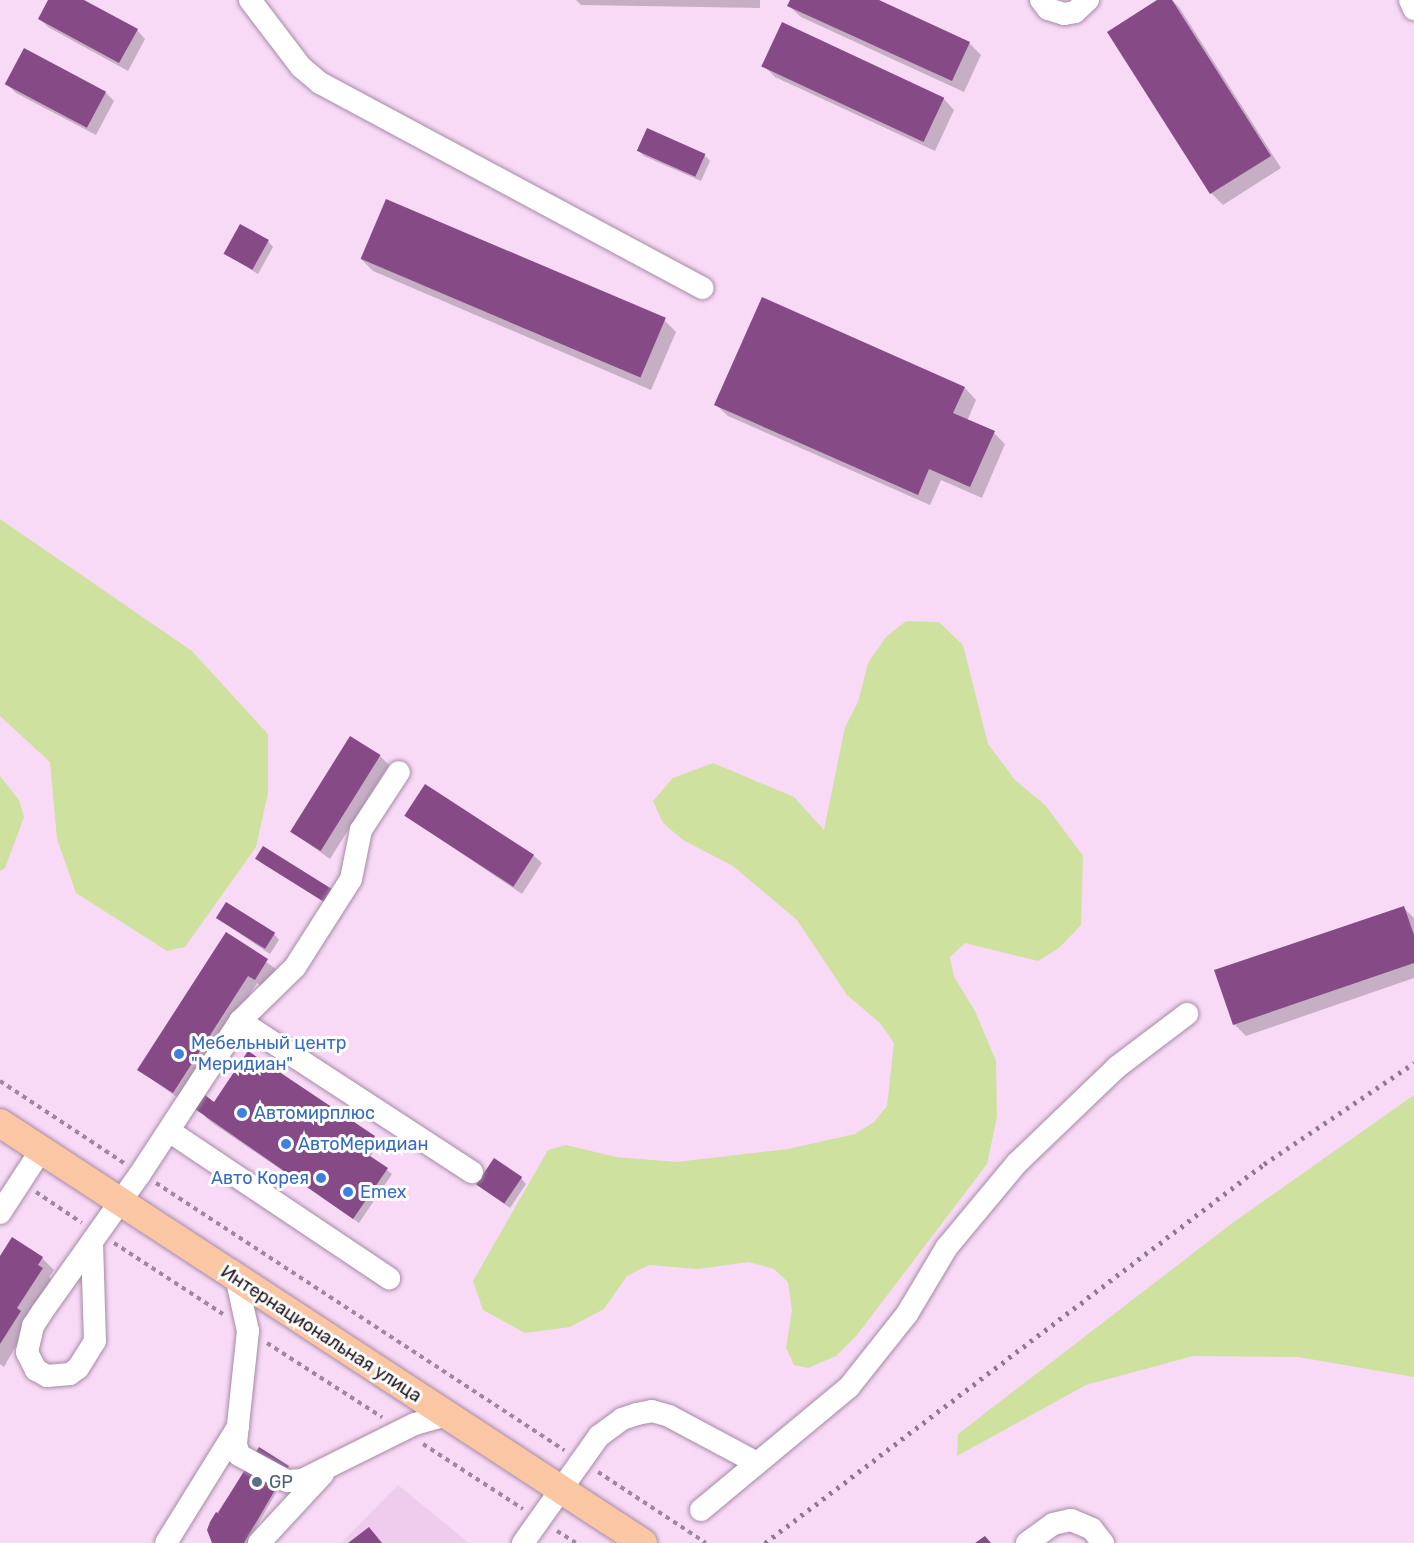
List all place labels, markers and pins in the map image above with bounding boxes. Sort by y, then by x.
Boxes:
place label: Мебельный центр "Меридиан" [191,1033,346,1076]
marker: Мебельный центр "Меридиан" [172,1047,186,1061]
place label: Автомирплюс [254,1102,375,1124]
marker: Автомирплюс [235,1106,249,1120]
place label: АвтоМеридиан [298,1133,428,1155]
marker: АвтоМеридиан [279,1137,293,1151]
place label: Авто Корея [211,1167,309,1189]
marker: Авто Корея [314,1171,328,1185]
place label: Emex [360,1181,406,1203]
marker: Emex [341,1185,355,1199]
place label: GP [269,1471,293,1493]
marker: GP [250,1475,264,1489]

